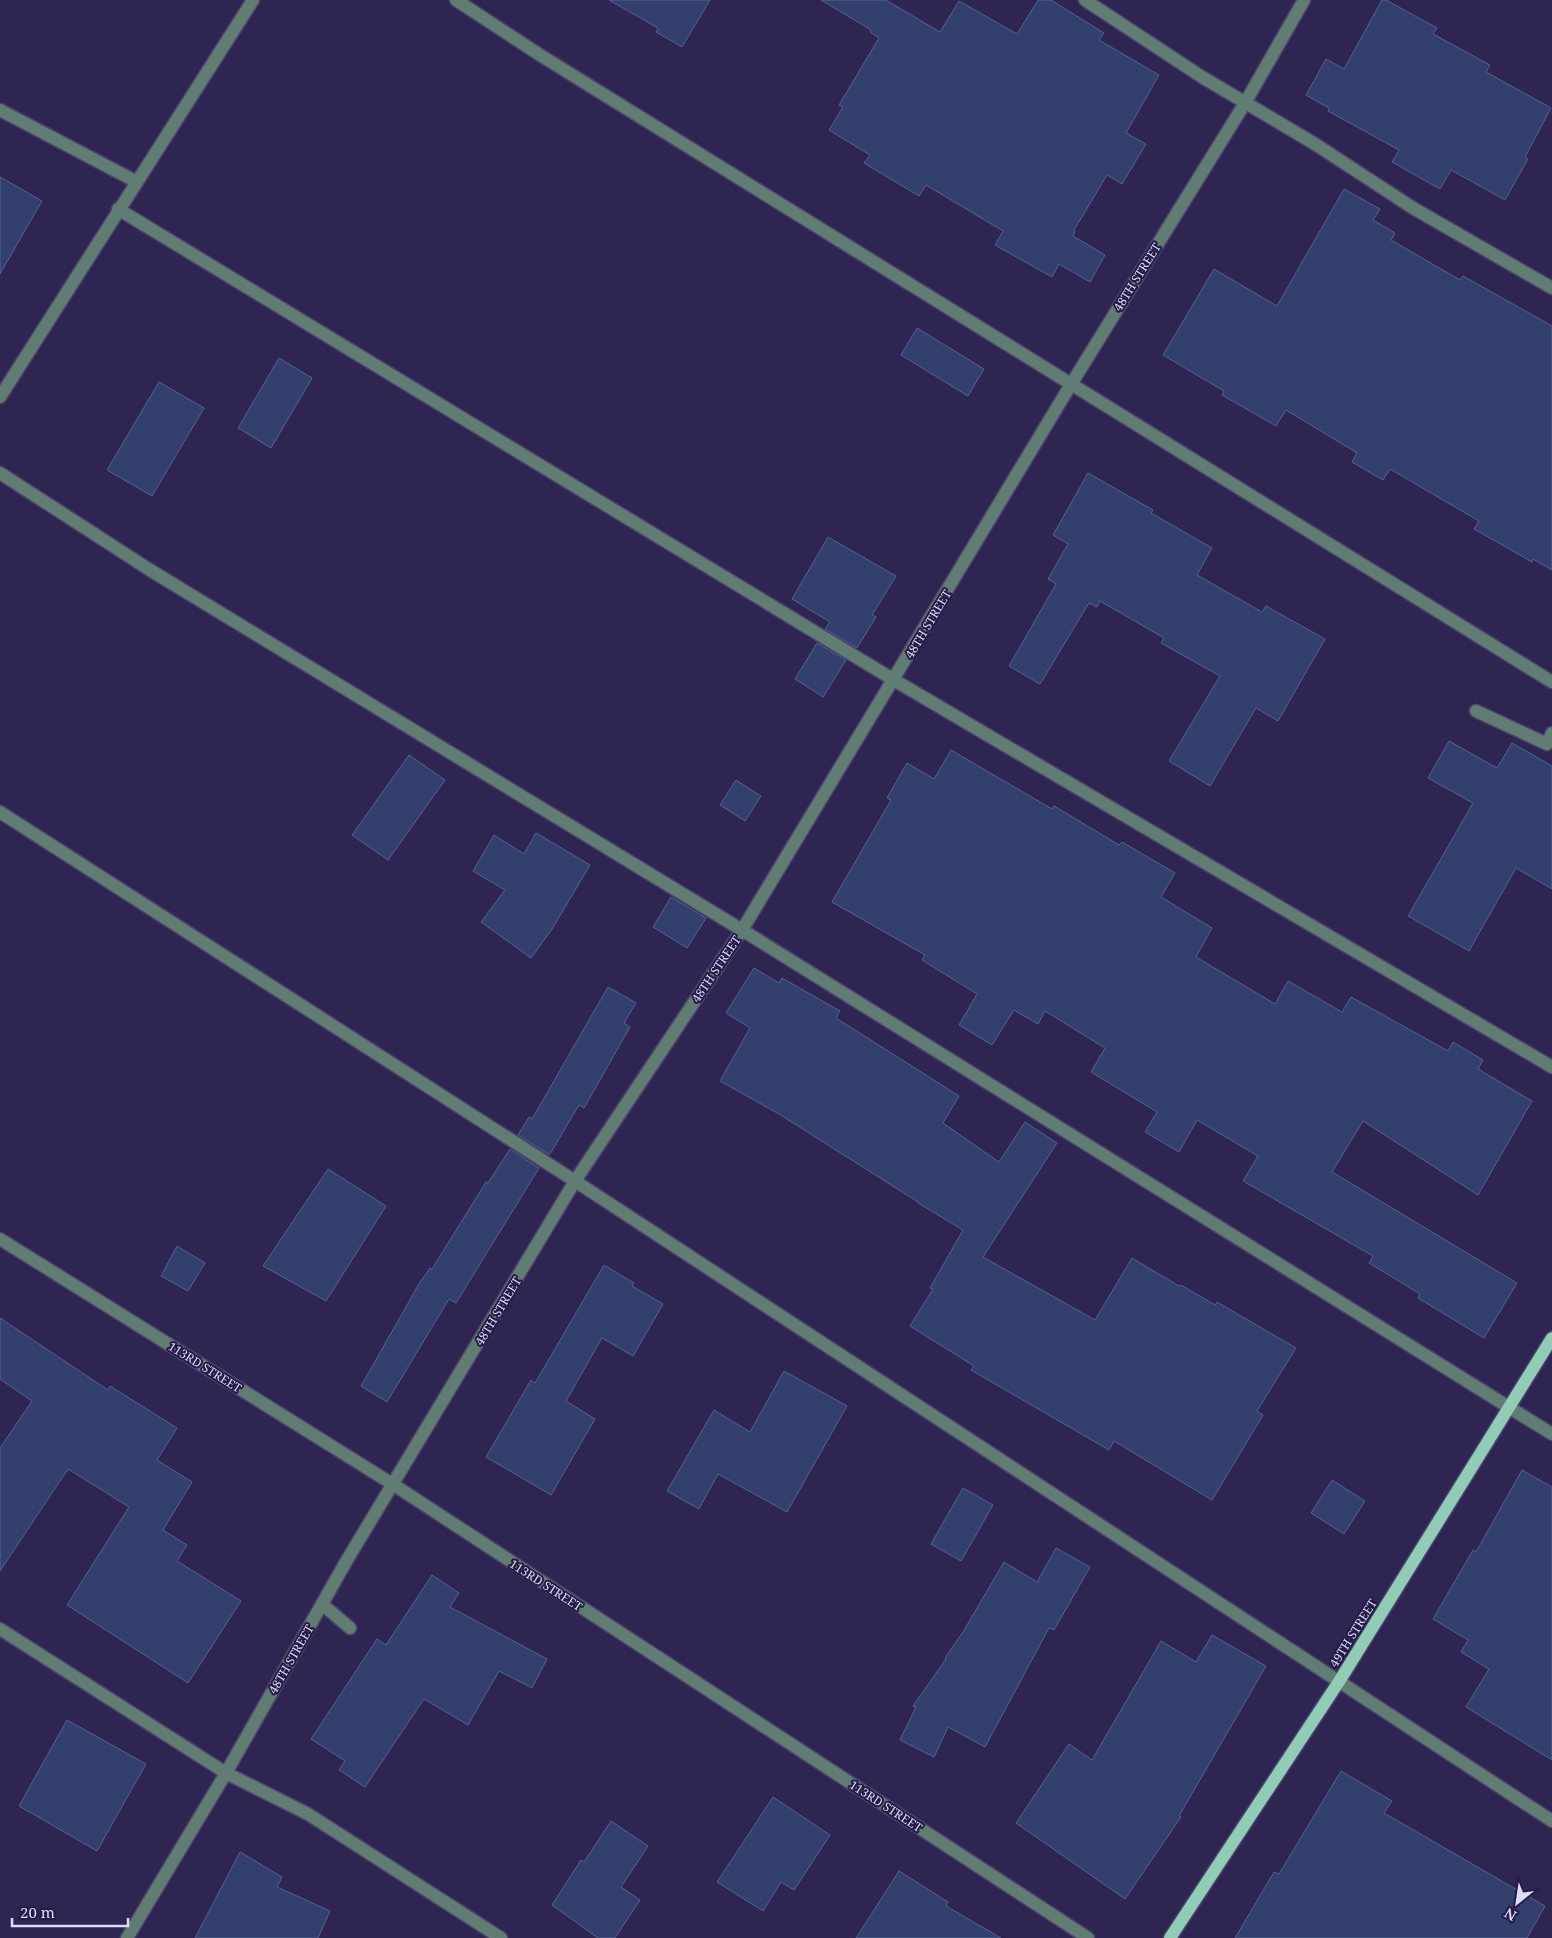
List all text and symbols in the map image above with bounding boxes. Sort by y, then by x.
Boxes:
street label: 48TH STREET [1109,239,1165,314]
street label: 48TH STREET [901,586,956,661]
street label: 48TH STREET [687,932,745,1006]
street label: 48TH STREET [471,1273,526,1348]
street label: 113RD STREET [165,1338,246,1397]
street label: 113RD STREET [506,1555,586,1615]
street label: 49TH STREET [1325,1595,1381,1670]
street label: 48TH STREET [264,1621,318,1697]
street label: 113RD STREET [846,1776,926,1836]
north arrow [1492,1878,1542,1928]
scale bar [12,1896,129,1928]
text: 20 m [20,1902,55,1922]
text: N [1501,1904,1520,1926]

